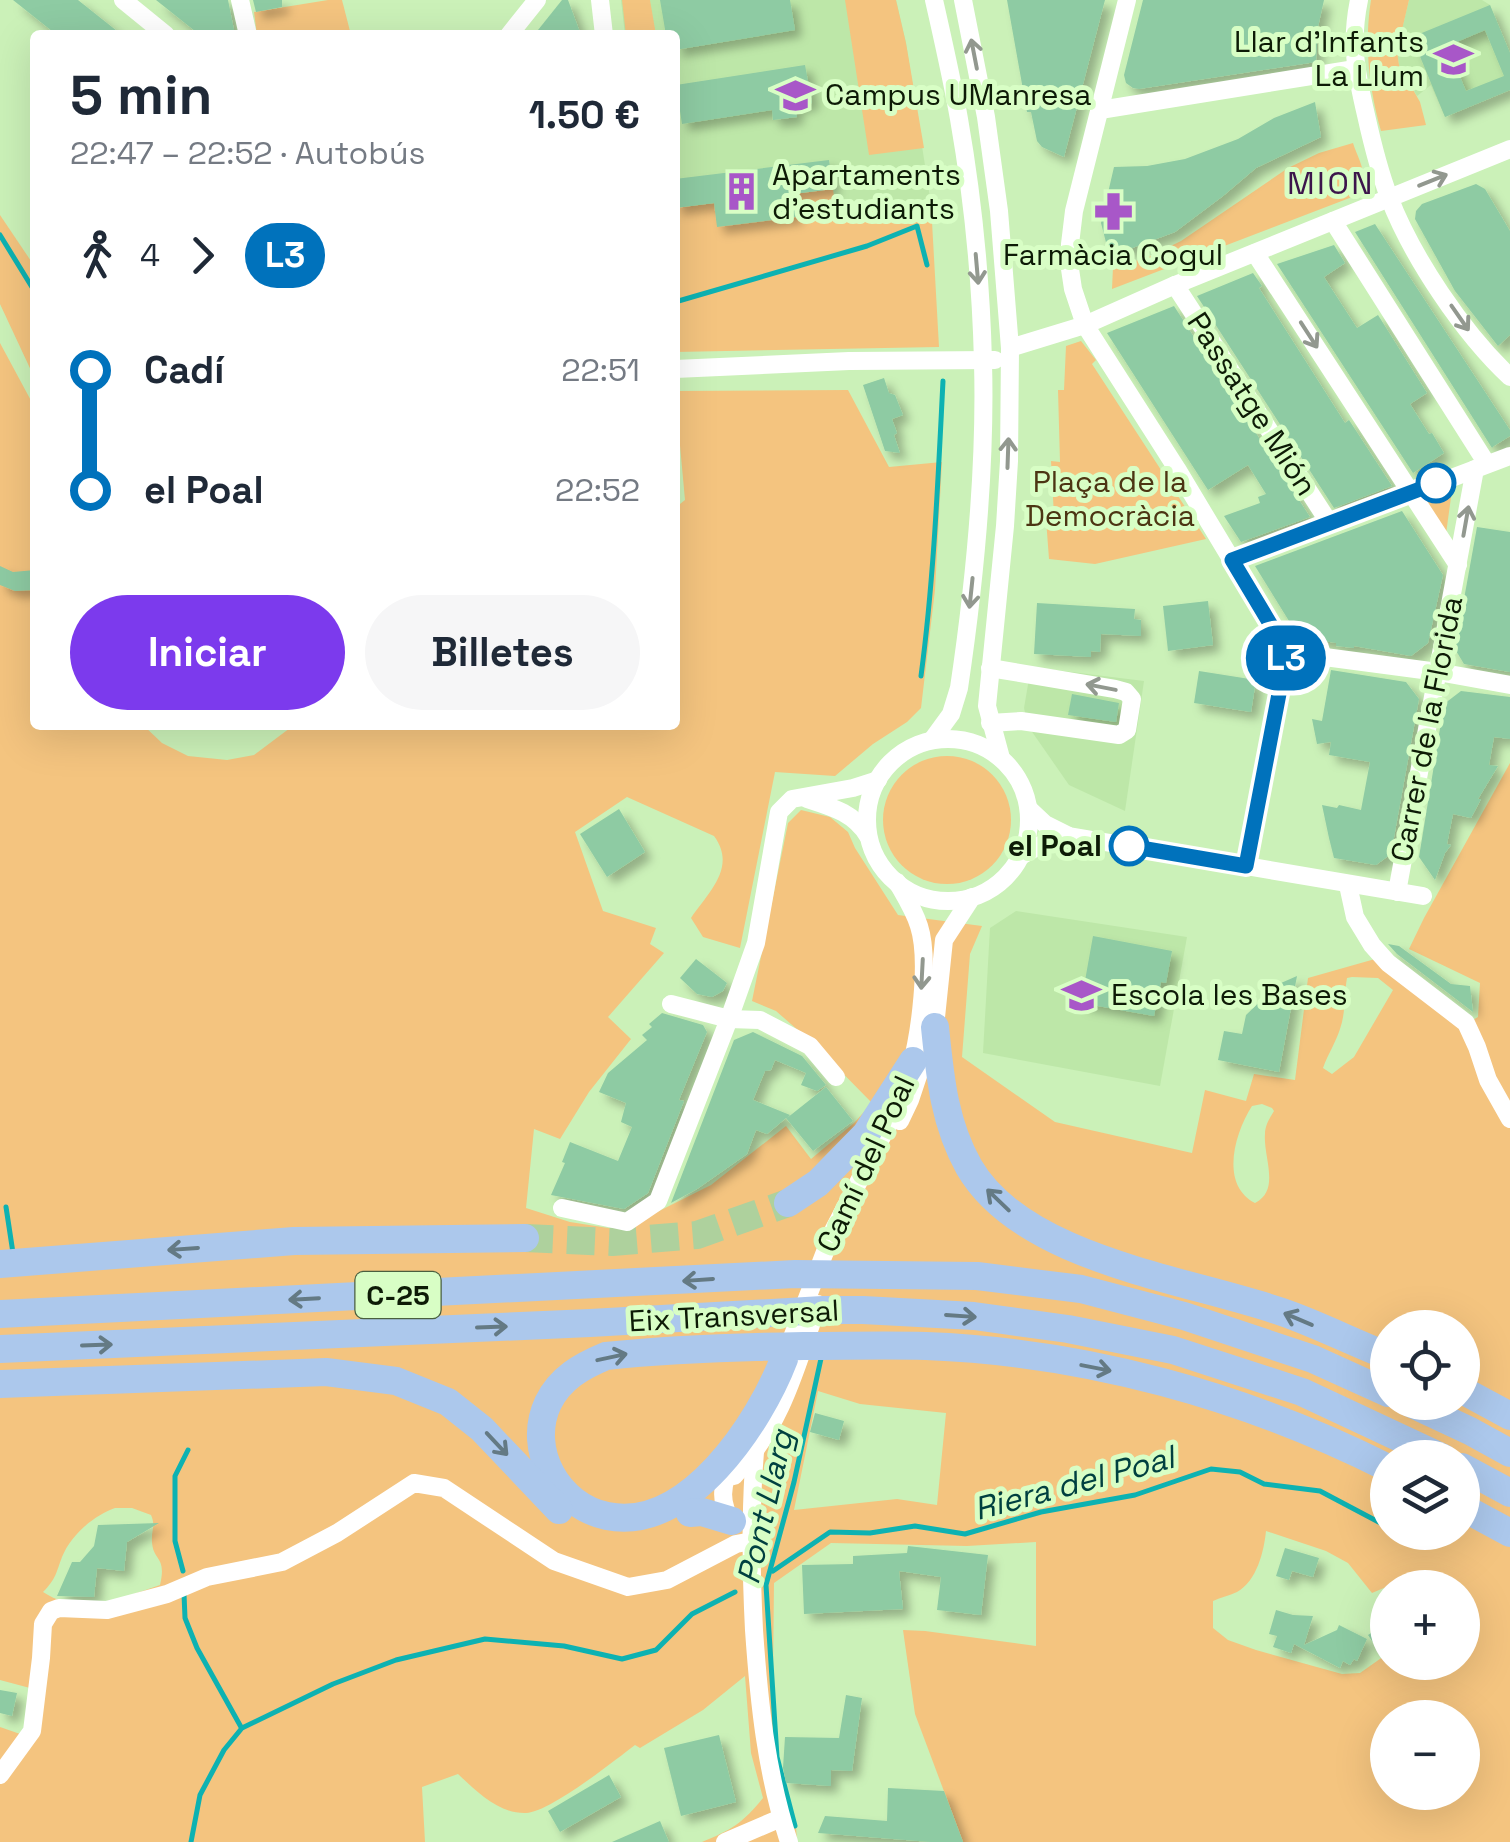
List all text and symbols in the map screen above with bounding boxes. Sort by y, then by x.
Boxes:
place label: Llar d'Infants La Llum [1234,22,1424,95]
one-way arrow [964,38,983,71]
school or university icon: Llar d'Infants La Llum [1433,38,1475,80]
text: 5 min [70,60,212,130]
school or university icon: Campus UManresa [774,74,816,116]
place label: Campus UManresa [825,75,1092,114]
text: 1.50 € [529,91,640,139]
text: 22:47 – 22:52 · Autobús [70,133,425,173]
place label: Apartaments d'estudiants [772,155,961,228]
district label: MION [1287,163,1375,203]
one-way arrow [1418,169,1448,187]
building icon: Apartaments d'estudiants [721,171,763,213]
pharmacy icon: Farmàcia Cogul [1092,190,1134,232]
icon: walk [70,228,125,283]
icon: forward [175,228,230,283]
text: L3 [265,233,305,277]
text: 4 [140,235,160,275]
place label: Farmàcia Cogul [1003,235,1223,274]
one-way arrow [968,252,987,284]
one-way arrow [1449,304,1470,331]
street label: Passatge Mión [1179,305,1326,503]
one-way arrow [1298,320,1319,349]
text: Cadí [144,346,224,394]
text: 22:51 [561,350,640,390]
one-way arrow [999,438,1018,470]
park label: Plaça de la Democràcia [1025,462,1195,535]
unlabelled marker [1417,464,1455,502]
text: el Poal [144,466,264,514]
text: 22:52 [555,470,640,510]
one-way arrow [1457,505,1476,538]
one-way arrow [961,576,980,609]
street label: Carrer de la Florida [1382,593,1471,865]
button: Iniciar [70,595,345,710]
button: Billetes [365,595,640,710]
line badge: L3 [1241,626,1331,690]
text: L3 [1266,636,1306,680]
one-way arrow [1086,677,1118,696]
place label: el Poal [1008,826,1102,865]
marker: el Poal [1110,827,1148,865]
one-way arrow [912,958,931,990]
school or university icon: Escola les Bases [1060,974,1102,1016]
place label: Escola les Bases [1111,975,1347,1014]
street label: Camí del Poal [808,1069,923,1258]
one-way arrow [987,1188,1011,1212]
one-way arrow [168,1240,200,1259]
one-way arrow [683,1271,715,1290]
road number: C-25 [356,1272,440,1318]
one-way arrow [288,1290,320,1309]
street label: Eix Transversal [628,1291,840,1340]
one-way arrow [944,1307,976,1326]
one-way arrow [1283,1308,1313,1326]
map controls [1370,1310,1480,1810]
button: locate [1370,1310,1480,1420]
one-way arrow [476,1318,508,1337]
one-way arrow [81,1335,113,1354]
one-way arrow [595,1346,627,1365]
one-way arrow [1079,1359,1111,1378]
water label: Pont Llarg [728,1425,802,1588]
one-way arrow [485,1432,509,1456]
water label: Riera del Poal [970,1436,1181,1529]
button: layers [1370,1440,1480,1550]
button: + [1370,1570,1480,1680]
button: − [1370,1700,1480,1810]

